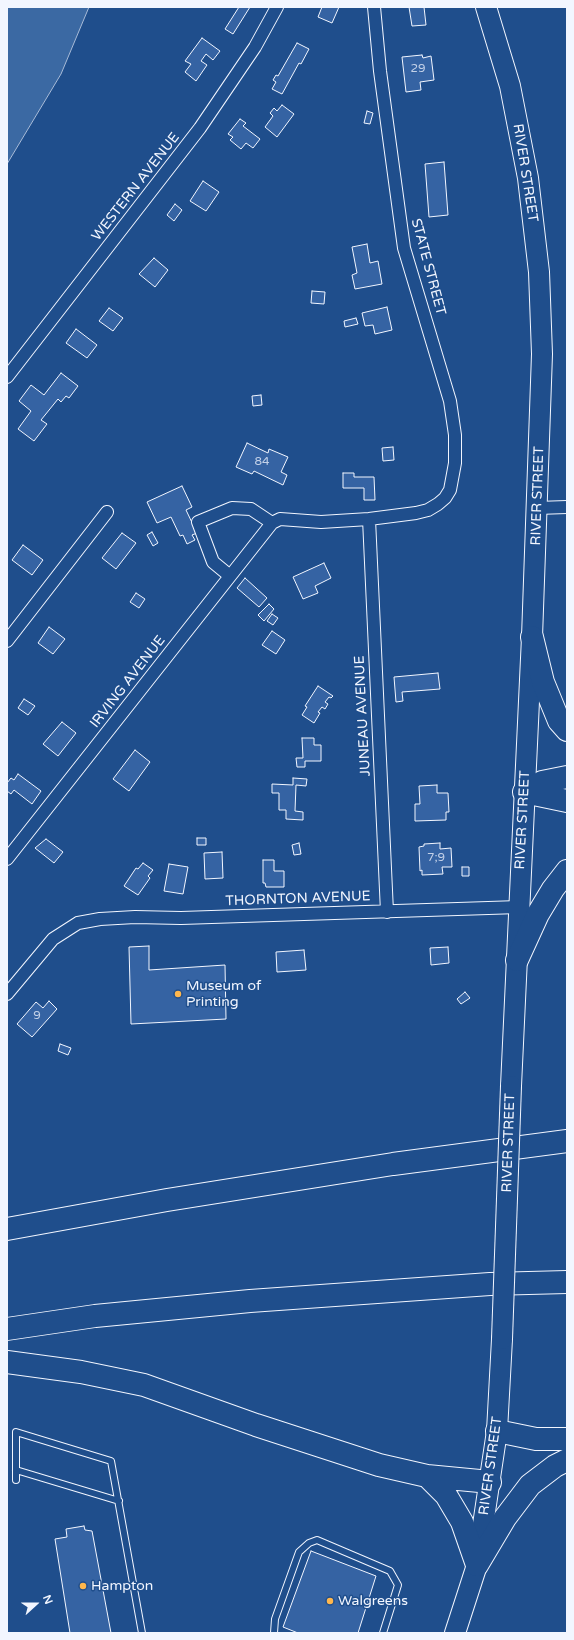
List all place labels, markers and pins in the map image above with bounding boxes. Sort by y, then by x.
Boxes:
place label: Museum of Printing [186,978,261,1010]
marker: Museum of Printing [173,989,183,999]
place label: Hampton [91,1578,153,1594]
marker: Hampton [78,1581,88,1591]
place label: Walgreens [338,1593,408,1609]
marker: Walgreens [325,1596,335,1606]

